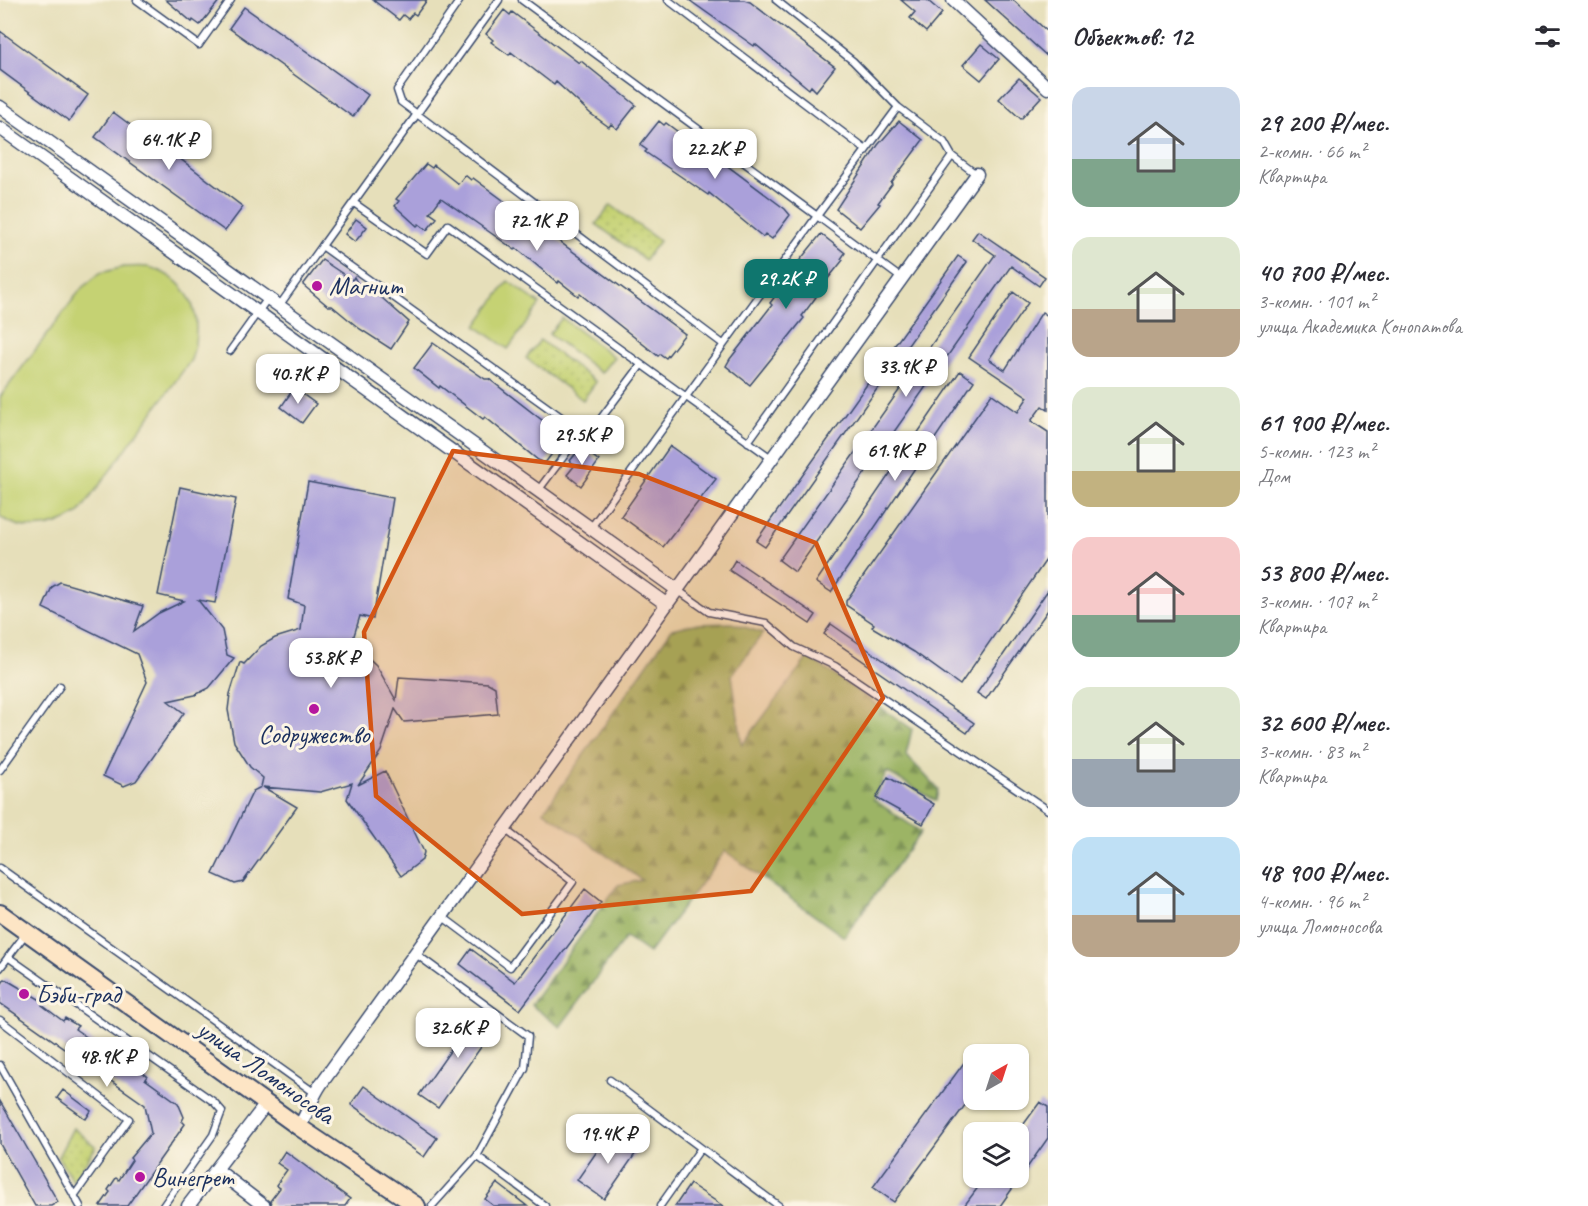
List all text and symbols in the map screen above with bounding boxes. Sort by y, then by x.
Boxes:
text: Объектов: 12 [1072,20,1192,53]
icon: filters [1531,20,1564,53]
text: 29 200 ₽/мес. [1258,106,1389,139]
icon: home [1120,111,1192,183]
pin: 64.1K ₽ [114,120,224,171]
text: 64.1K ₽ [141,127,197,152]
pin: 22.2K ₽ [660,129,770,180]
text: 22.2K ₽ [687,136,743,161]
text: 2-комн. · 66 m² [1258,139,1366,164]
text: Квартира [1258,164,1326,189]
pin: 72.1K ₽ [482,201,592,252]
text: 72.1K ₽ [509,208,565,233]
text: 40 700 ₽/мес. [1258,256,1389,289]
pin: 29.2K ₽ [731,259,841,310]
icon: home [1120,261,1192,333]
text: 29.2K ₽ [758,266,814,291]
place label: Магнит [329,270,404,303]
marker: Магнит [310,279,324,293]
text: 3-комн. · 101 m² [1258,289,1375,314]
text: улица Академика Конопатова [1258,314,1462,339]
pin: 33.9K ₽ [851,347,961,398]
pin: 40.7K ₽ [243,354,353,405]
text: 33.9K ₽ [878,354,934,379]
text: 40.7K ₽ [270,361,326,386]
text: 61 900 ₽/мес. [1258,406,1389,439]
icon: home [1120,411,1192,483]
pin: 29.5K ₽ [527,415,637,466]
text: 29.5K ₽ [554,422,610,447]
pin: 61.9K ₽ [840,431,950,482]
text: 61.9K ₽ [867,438,923,463]
text: 5-комн. · 123 m² [1258,439,1375,464]
text: Дом [1258,464,1290,489]
text: 53 800 ₽/мес. [1258,556,1389,589]
icon: home [1120,561,1192,633]
text: 3-комн. · 107 m² [1258,589,1375,614]
text: Квартира [1258,614,1326,639]
pin: 53.8K ₽ [276,638,386,689]
text: 53.8K ₽ [303,645,359,670]
marker: Содружество [307,702,321,716]
text: 32 600 ₽/мес. [1258,706,1389,739]
icon: home [1120,711,1192,783]
place label: Содружество [259,718,371,751]
text: 3-комн. · 83 m² [1258,739,1366,764]
text: Квартира [1258,764,1326,789]
text: 48 900 ₽/мес. [1258,856,1389,889]
icon: home [1120,861,1192,933]
text: 4-комн. · 96 m² [1258,889,1366,914]
text: улица Ломоносова [1258,914,1381,939]
place label: Бэби-град [36,978,123,1011]
marker: Бэби-град [17,987,31,1001]
pin: 32.6K ₽ [403,1008,513,1059]
street label: улица Ломоносова [189,1011,342,1132]
text: 32.6K ₽ [430,1015,486,1040]
pin: 48.9K ₽ [52,1037,162,1088]
text: 48.9K ₽ [79,1044,135,1069]
north arrow [963,1044,1029,1110]
map controls [963,1044,1029,1188]
pin: 19.4K ₽ [553,1114,663,1165]
text: 19.4K ₽ [580,1121,636,1146]
button: layers [963,1122,1029,1188]
place label: Винегрет [152,1161,235,1194]
marker: Винегрет [133,1170,147,1184]

